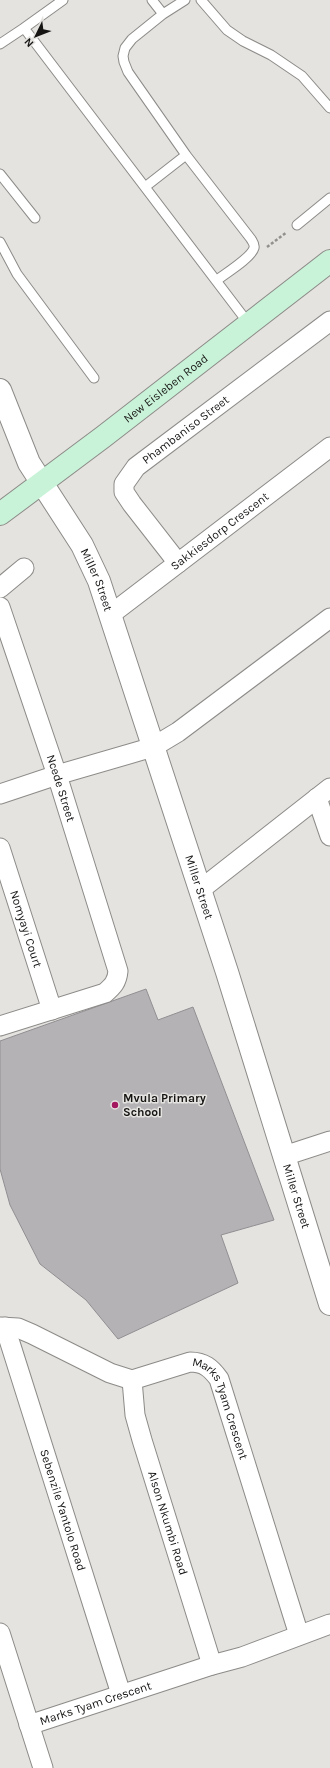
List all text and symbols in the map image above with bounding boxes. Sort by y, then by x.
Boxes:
north arrow [16,16,56,56]
text: N [22,35,36,50]
street label: New Eisleben Road [121,351,211,425]
street label: Phambaniso Street [139,392,232,467]
street label: Sakkiesdorp Crescent [168,489,272,573]
street label: Miller Street [78,546,116,614]
street label: Ncede Street [44,753,78,824]
street label: Miller Street [182,853,216,921]
street label: Nomyayi Court [7,889,45,970]
place label: Mvula Primary School [123,1091,206,1119]
marker: Mvula Primary School [110,1100,120,1110]
street label: Miller Street [280,1162,313,1231]
street label: Marks Tyam Crescent [191,1355,251,1462]
street label: Sebenzile Yantolo Road [37,1447,89,1573]
street label: Alson Nkumbi Road [145,1469,191,1577]
street label: Marks Tyam Crescent [38,1678,154,1728]

